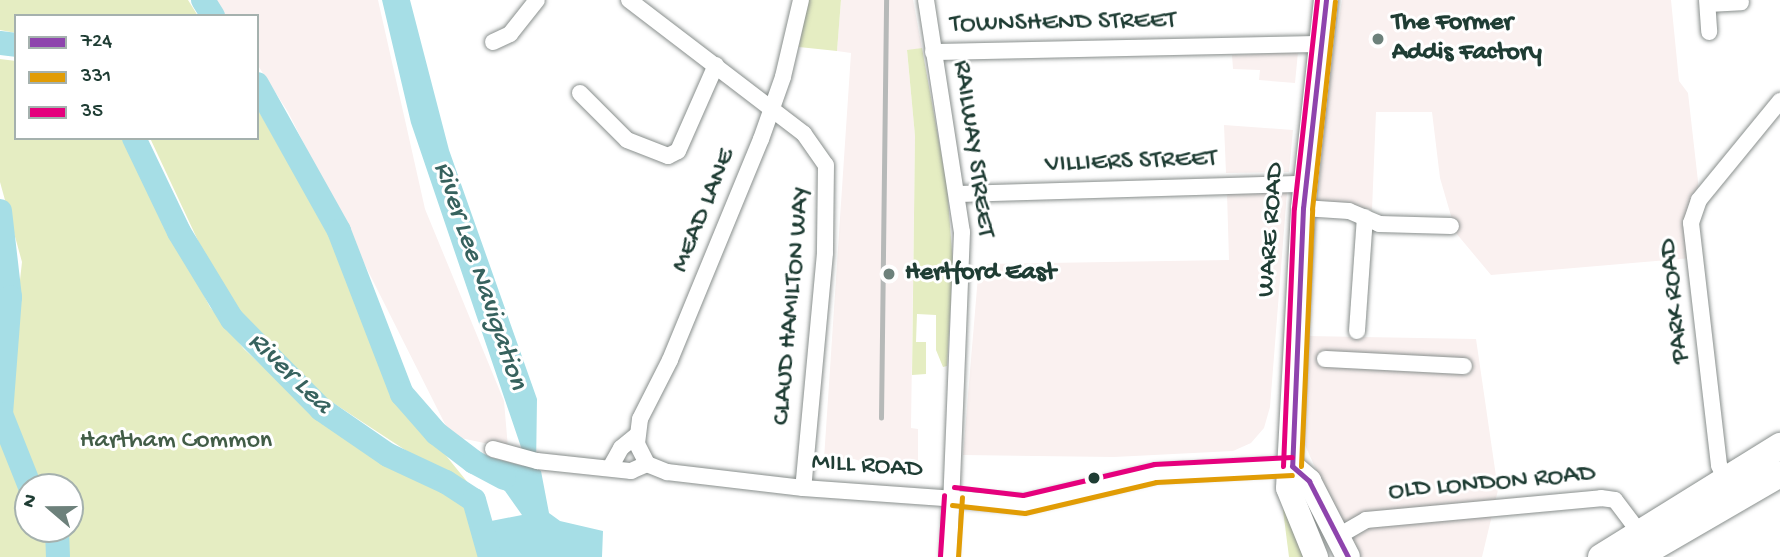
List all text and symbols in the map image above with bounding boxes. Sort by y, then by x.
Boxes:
street label: TOWNSHEND STREET [950,6,1176,42]
place label: The Former Addis Factory [1392,8,1542,70]
legend [14,14,259,140]
text: 724 [81,30,112,55]
marker: The Former Addis Factory [1370,31,1386,47]
street label: RAILWAY STREET [944,58,1000,240]
text: 331 [81,65,111,90]
text: 35 [81,100,103,125]
street label: VILLIERS STREET [1044,144,1218,182]
street label: MEAD LANE [666,145,744,277]
water label: River Lee Navigation [424,158,534,394]
street label: WARE ROAD [1252,162,1292,298]
street label: CLAUD HAMILTON WAY [767,185,819,427]
street label: PARK ROAD [1654,237,1698,365]
place label: Hertford East [905,258,1056,290]
marker: Hertford East [879,264,899,284]
water label: River Lea [240,326,338,422]
park label: Hartham Common [80,426,272,458]
street label: MILL ROAD [811,448,923,486]
street label: OLD LONDON ROAD [1387,459,1597,509]
unlabelled marker [1087,471,1101,485]
north arrow [14,473,84,543]
text: N [18,492,44,511]

